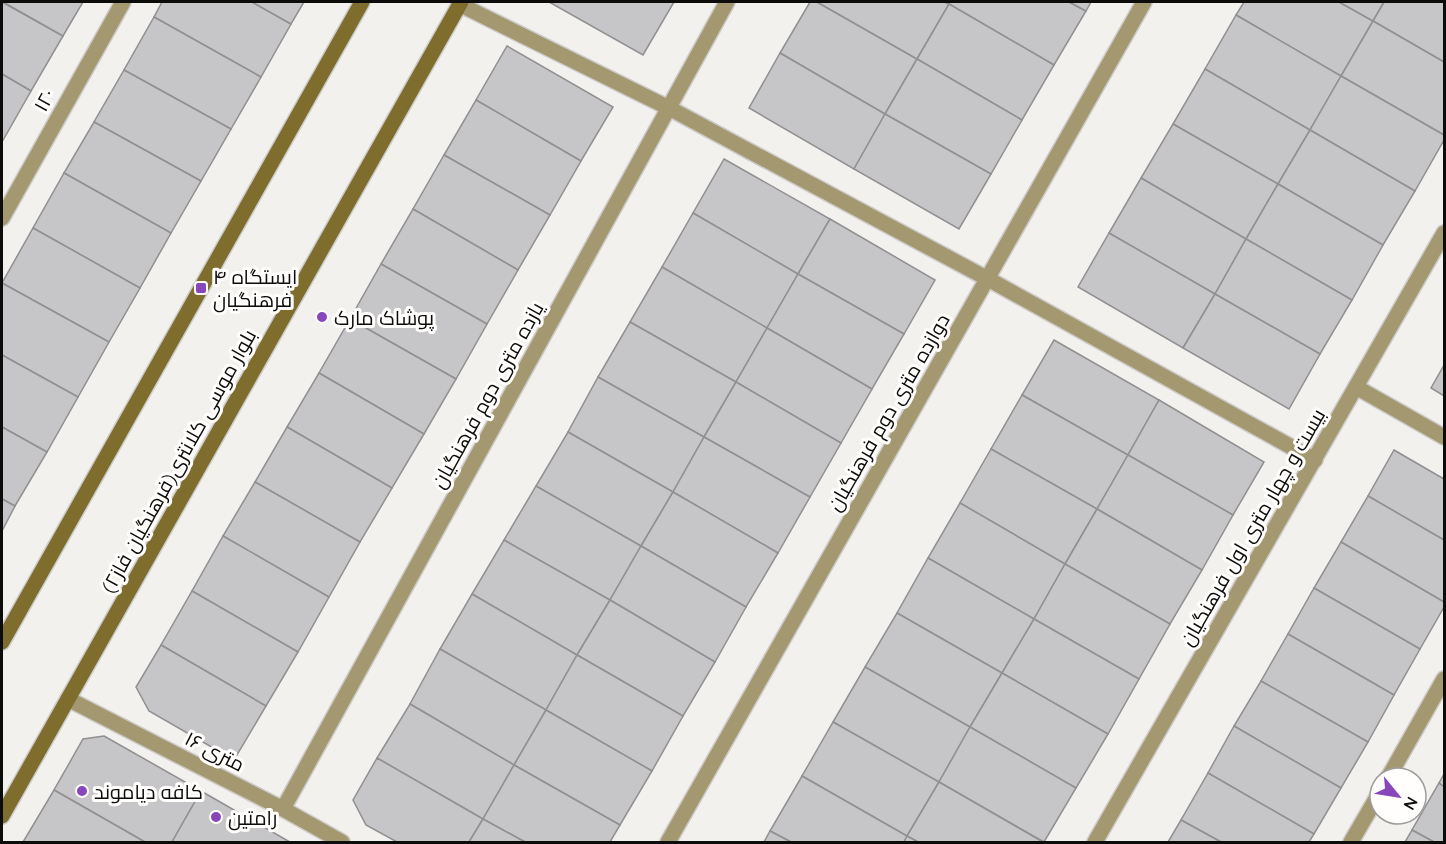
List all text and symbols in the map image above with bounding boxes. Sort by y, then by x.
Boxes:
street label: ۱۲۰ [28,84,60,116]
place label: ایستگاه ۴ فرهنگیان [213,264,297,313]
marker: ایستگاه ۴ فرهنگیان [194,281,208,295]
street label: یازده متری دوم فرهنگیان [425,297,551,493]
place label: پوشاک مارک [334,305,435,331]
street label: دوازده متری دوم فرهنگیان [821,309,957,516]
marker: پوشاک مارک [315,310,329,324]
street label: بلوار موسی کلانتری(فرهنگیان فاز۲) [95,325,262,598]
street label: بیست و چهار متری اول فرهنگیان [1174,404,1331,651]
street label: ۱۶ متری [180,725,249,778]
north arrow [1368,766,1428,826]
place label: کافه دیاموند [94,779,203,804]
marker: کافه دیاموند [75,784,89,798]
text: N [1399,793,1423,814]
place label: رامتین [228,805,277,831]
marker: رامتین [209,810,223,824]

